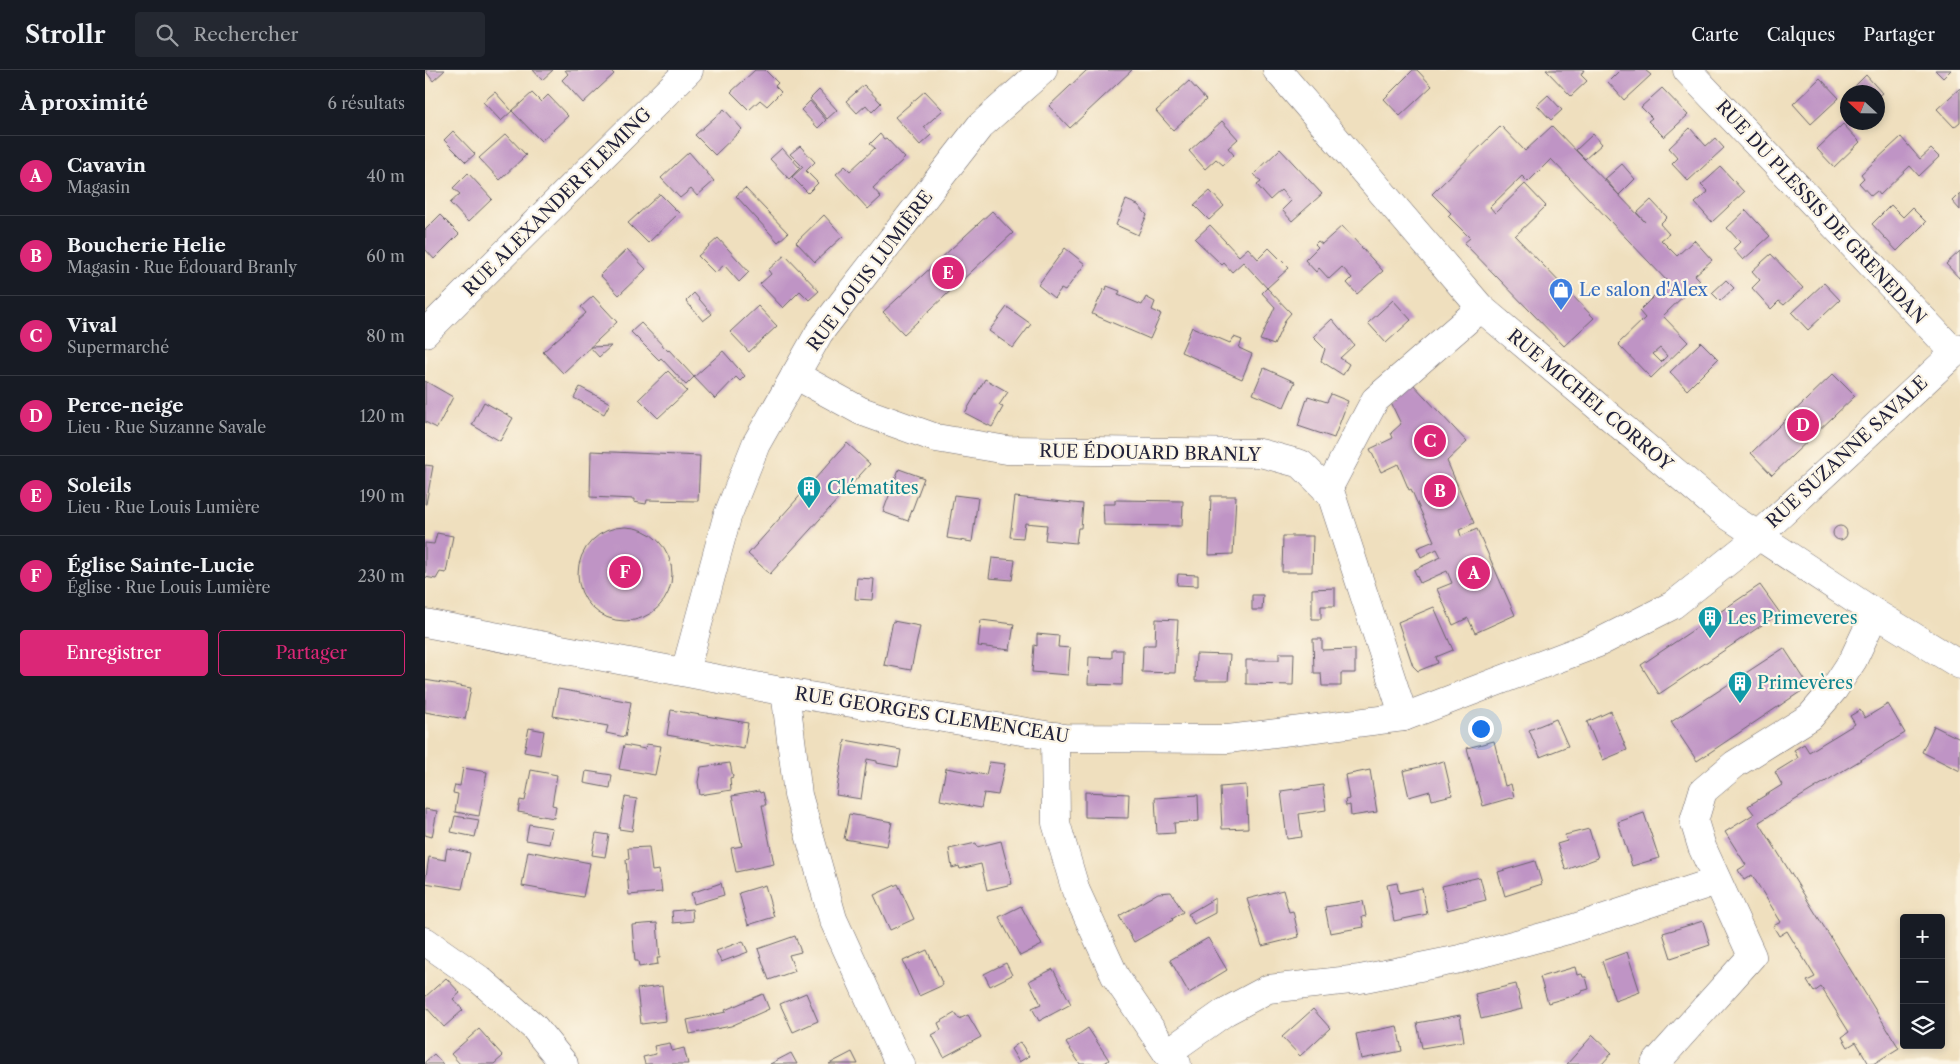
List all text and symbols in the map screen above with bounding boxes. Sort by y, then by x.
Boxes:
search box [135,12,485,57]
text: Strollr [25,20,105,49]
icon: search [153,21,181,49]
text: Rechercher [193,23,299,46]
text: Carte [1691,24,1739,46]
text: Calques [1767,24,1835,46]
text: Partager [1863,24,1935,46]
north arrow [1840,85,1885,130]
text: À proximité [20,90,148,115]
text: 6 résultats [328,93,405,113]
street label: RUE DU PLESSIS DE GRENEDAN [1711,95,1931,329]
street label: RUE ALEXANDER FLEMING [458,103,656,301]
text: Cavavin [67,154,146,177]
text: A [30,166,42,186]
text: 40 m [366,166,405,186]
text: Magasin [67,177,130,197]
street label: RUE LOUIS LUMIÈRE [802,186,938,356]
text: Boucherie Helie [67,234,226,257]
text: B [30,246,42,266]
text: 60 m [366,246,405,266]
pin: E [932,254,964,292]
text: Magasin · Rue Édouard Branly [67,257,297,277]
shop icon: Le salon d'Alex [1548,277,1574,311]
place label: Le salon d'Alex [1579,279,1708,301]
text: Vival [67,314,117,337]
street label: RUE MICHEL CORROY [1503,325,1678,476]
text: C [30,326,42,346]
text: 80 m [366,326,405,346]
text: Supermarché [67,337,169,357]
street label: RUE SUZANNE SAVALE [1762,371,1932,533]
text: Perce-neige [67,394,184,417]
text: D [29,406,43,426]
text: 120 m [360,406,405,426]
pin: D [1787,406,1819,444]
text: Lieu · Rue Suzanne Savale [67,417,266,437]
pin: C [1414,422,1446,460]
street label: RUE ÉDOUARD BRANLY [1039,439,1262,466]
pin: B [1424,472,1456,510]
text: Soleils [67,474,132,497]
building icon: Clématites [796,475,822,509]
place label: Clématites [827,477,919,499]
text: E [30,486,42,506]
text: 190 m [360,486,405,506]
text: Lieu · Rue Louis Lumière [67,497,260,517]
pin: F [609,553,641,591]
text: Église Sainte-Lucie [67,554,254,577]
pin: A [1458,554,1490,592]
text: F [31,566,41,586]
text: 230 m [358,566,405,586]
text: Église · Rue Louis Lumière [67,577,271,597]
building icon: Les Primeveres [1697,605,1723,639]
place label: Les Primeveres [1727,607,1858,629]
button: Enregistrer [20,630,208,676]
button: Partager [218,630,405,676]
building icon: Primevères [1727,670,1753,704]
place label: Primevères [1757,672,1853,694]
street label: RUE GEORGES CLEMENCEAU [793,682,1071,748]
your location [1468,716,1494,742]
map controls [1900,914,1945,1049]
button: + [1900,914,1945,959]
button: − [1900,959,1945,1004]
button: layers [1900,1004,1945,1049]

